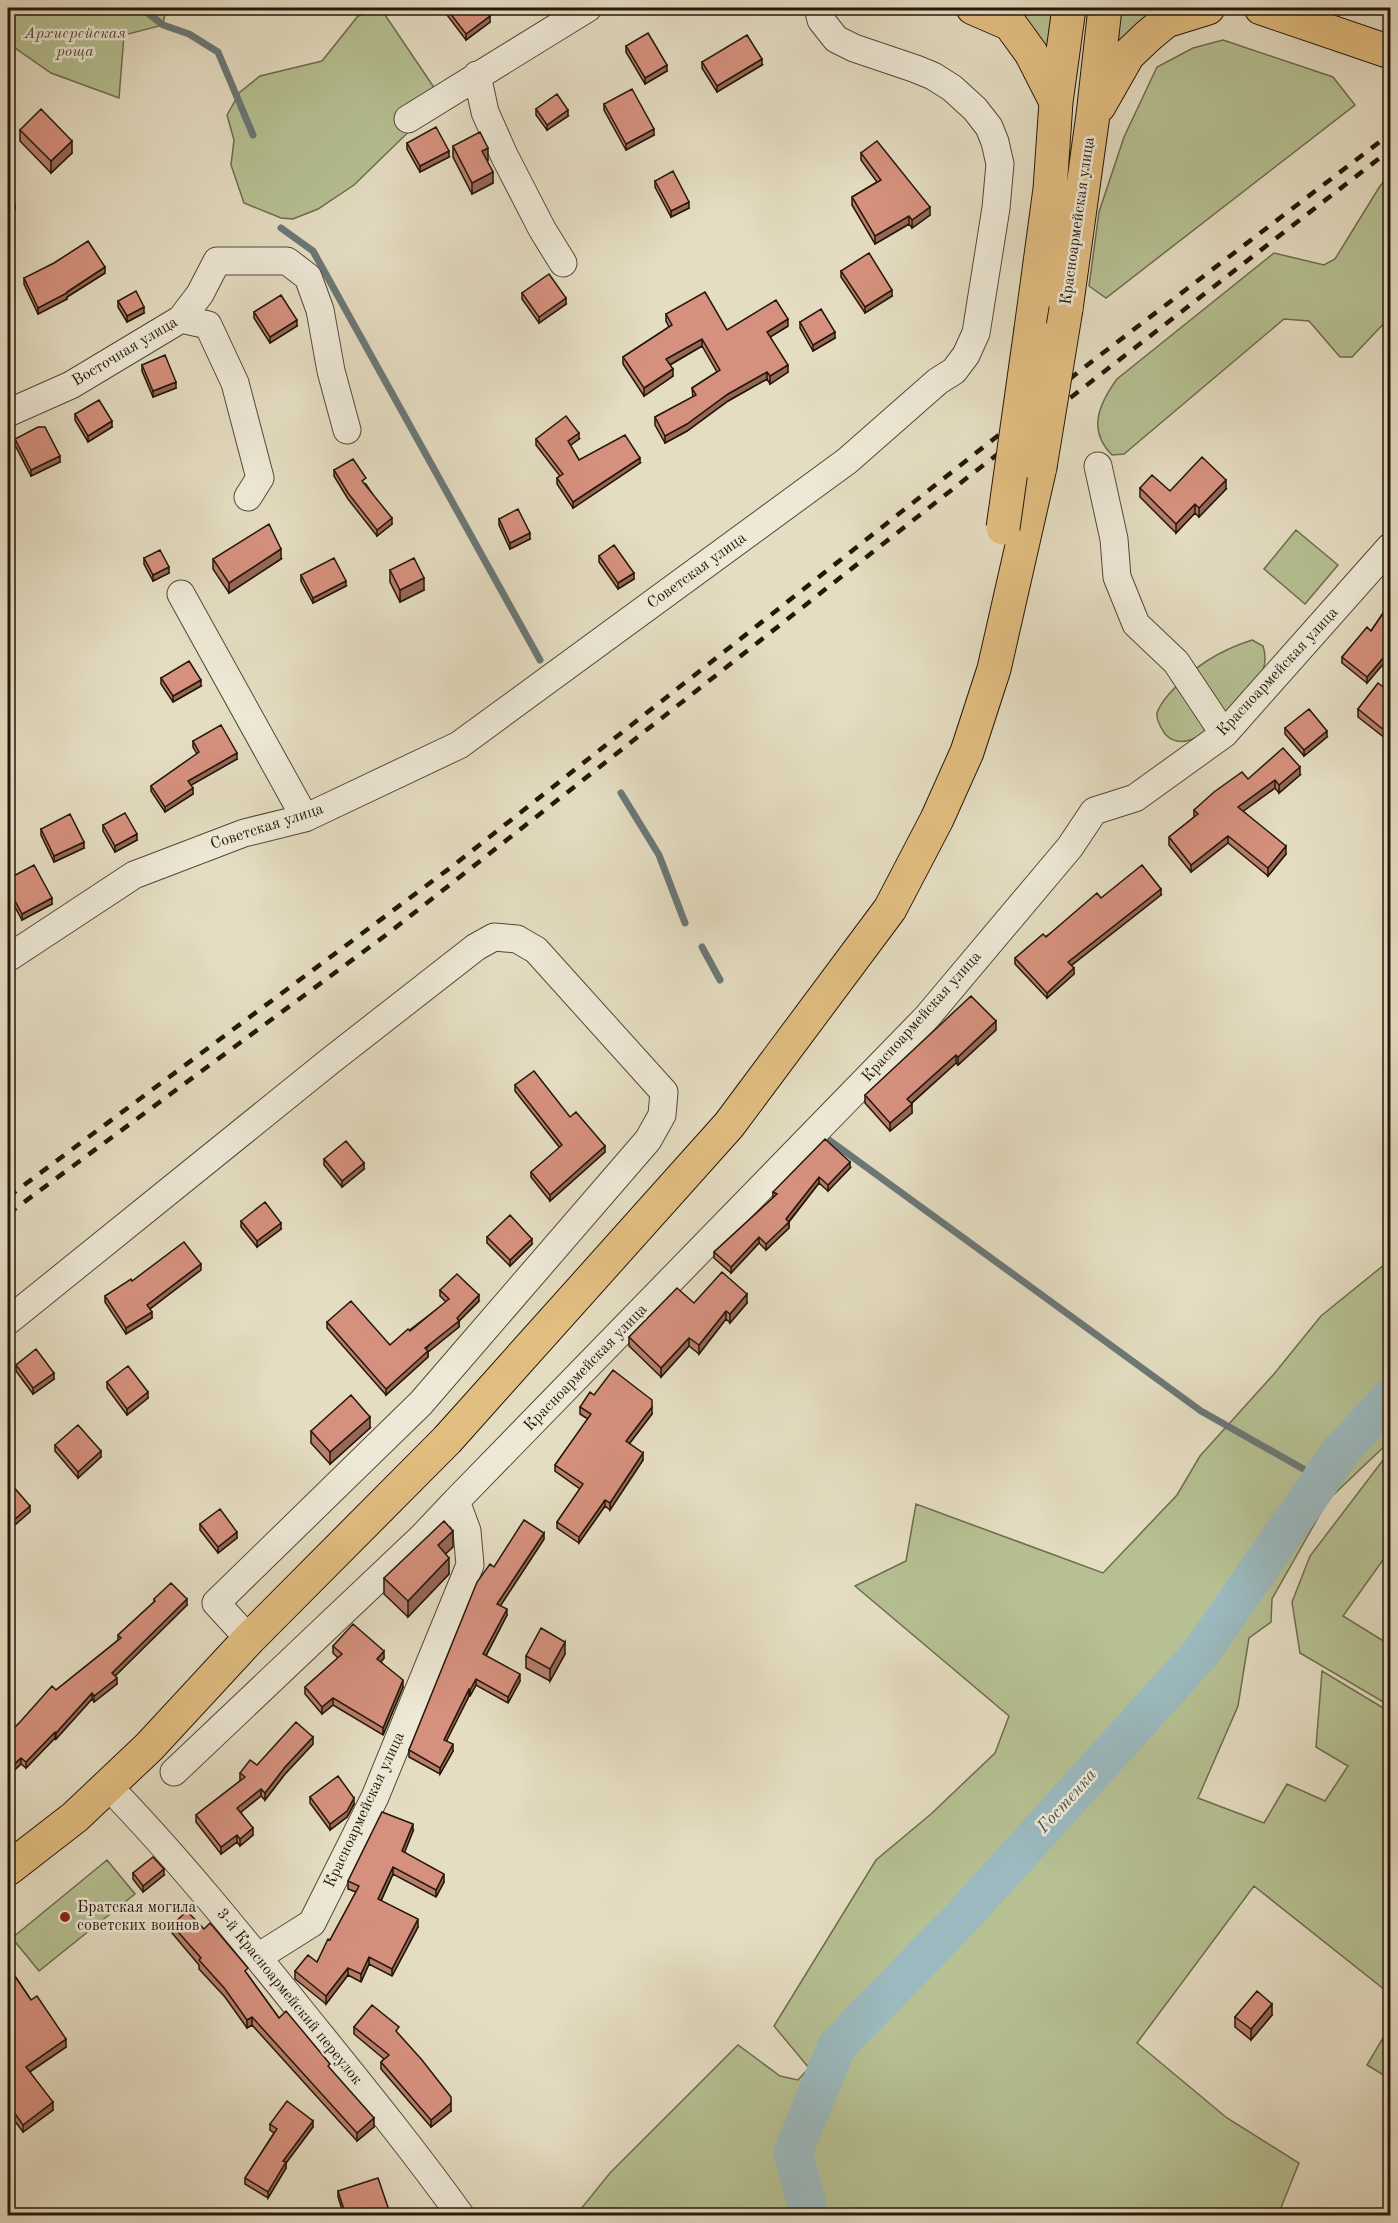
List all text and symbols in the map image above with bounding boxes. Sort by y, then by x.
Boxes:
park label: Архиерейская роща [23,26,126,60]
street label: Красноармейская улица [1058,136,1098,306]
street label: Восточная улица [70,314,181,390]
street label: Советская улица [645,530,749,612]
street label: Красноармейская улица [1214,604,1342,739]
street label: Советская улица [208,801,326,853]
street label: Красноармейская улица [859,949,985,1085]
street label: Красноармейская улица [521,1301,651,1435]
street label: Красноармейская улица [322,1730,408,1890]
water label: Гостенка [1033,1765,1100,1837]
place label: Братская могила советских воинов [77,1900,200,1934]
street label: 3-й Красноармейский переулок [213,1906,365,2088]
marker: Братская могила советских воинов [58,1910,72,1924]

